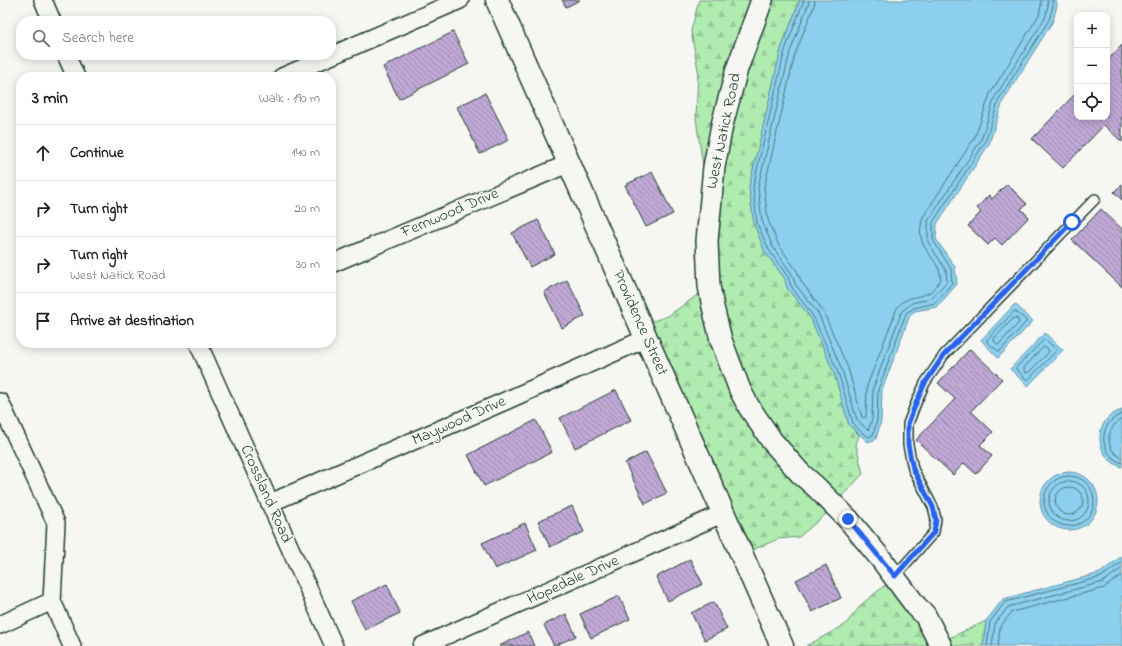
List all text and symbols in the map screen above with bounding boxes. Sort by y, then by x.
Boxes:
map controls [1074,12,1110,120]
button: + [1074,12,1110,48]
search box [16,16,336,60]
icon: search [30,27,52,49]
text: Search here [62,27,134,49]
button: − [1074,48,1110,84]
street label: West Natick Road [700,71,748,191]
button: locate [1074,84,1110,120]
text: 3 min [32,86,68,111]
text: Walk · 190 m [259,89,320,108]
icon: ahead [32,142,54,164]
text: Continue [70,142,124,164]
text: 140 m [292,143,320,162]
street label: Fernwood Drive [397,181,503,245]
icon: right [32,198,54,220]
text: Turn right [70,198,128,220]
text: 20 m [295,199,320,218]
route start [1063,213,1081,231]
text: Turn right [70,244,128,266]
icon: right [32,254,54,276]
text: 30 m [296,255,320,274]
text: West Natick Road [70,266,166,285]
street label: Providence Street [606,266,674,380]
icon: arrive [32,310,54,332]
text: Arrive at destination [70,310,194,332]
street label: Maywood Drive [408,389,511,452]
street label: Crossland Road [234,441,298,547]
route end [839,510,857,528]
street label: Hopedale Drive [523,549,624,611]

